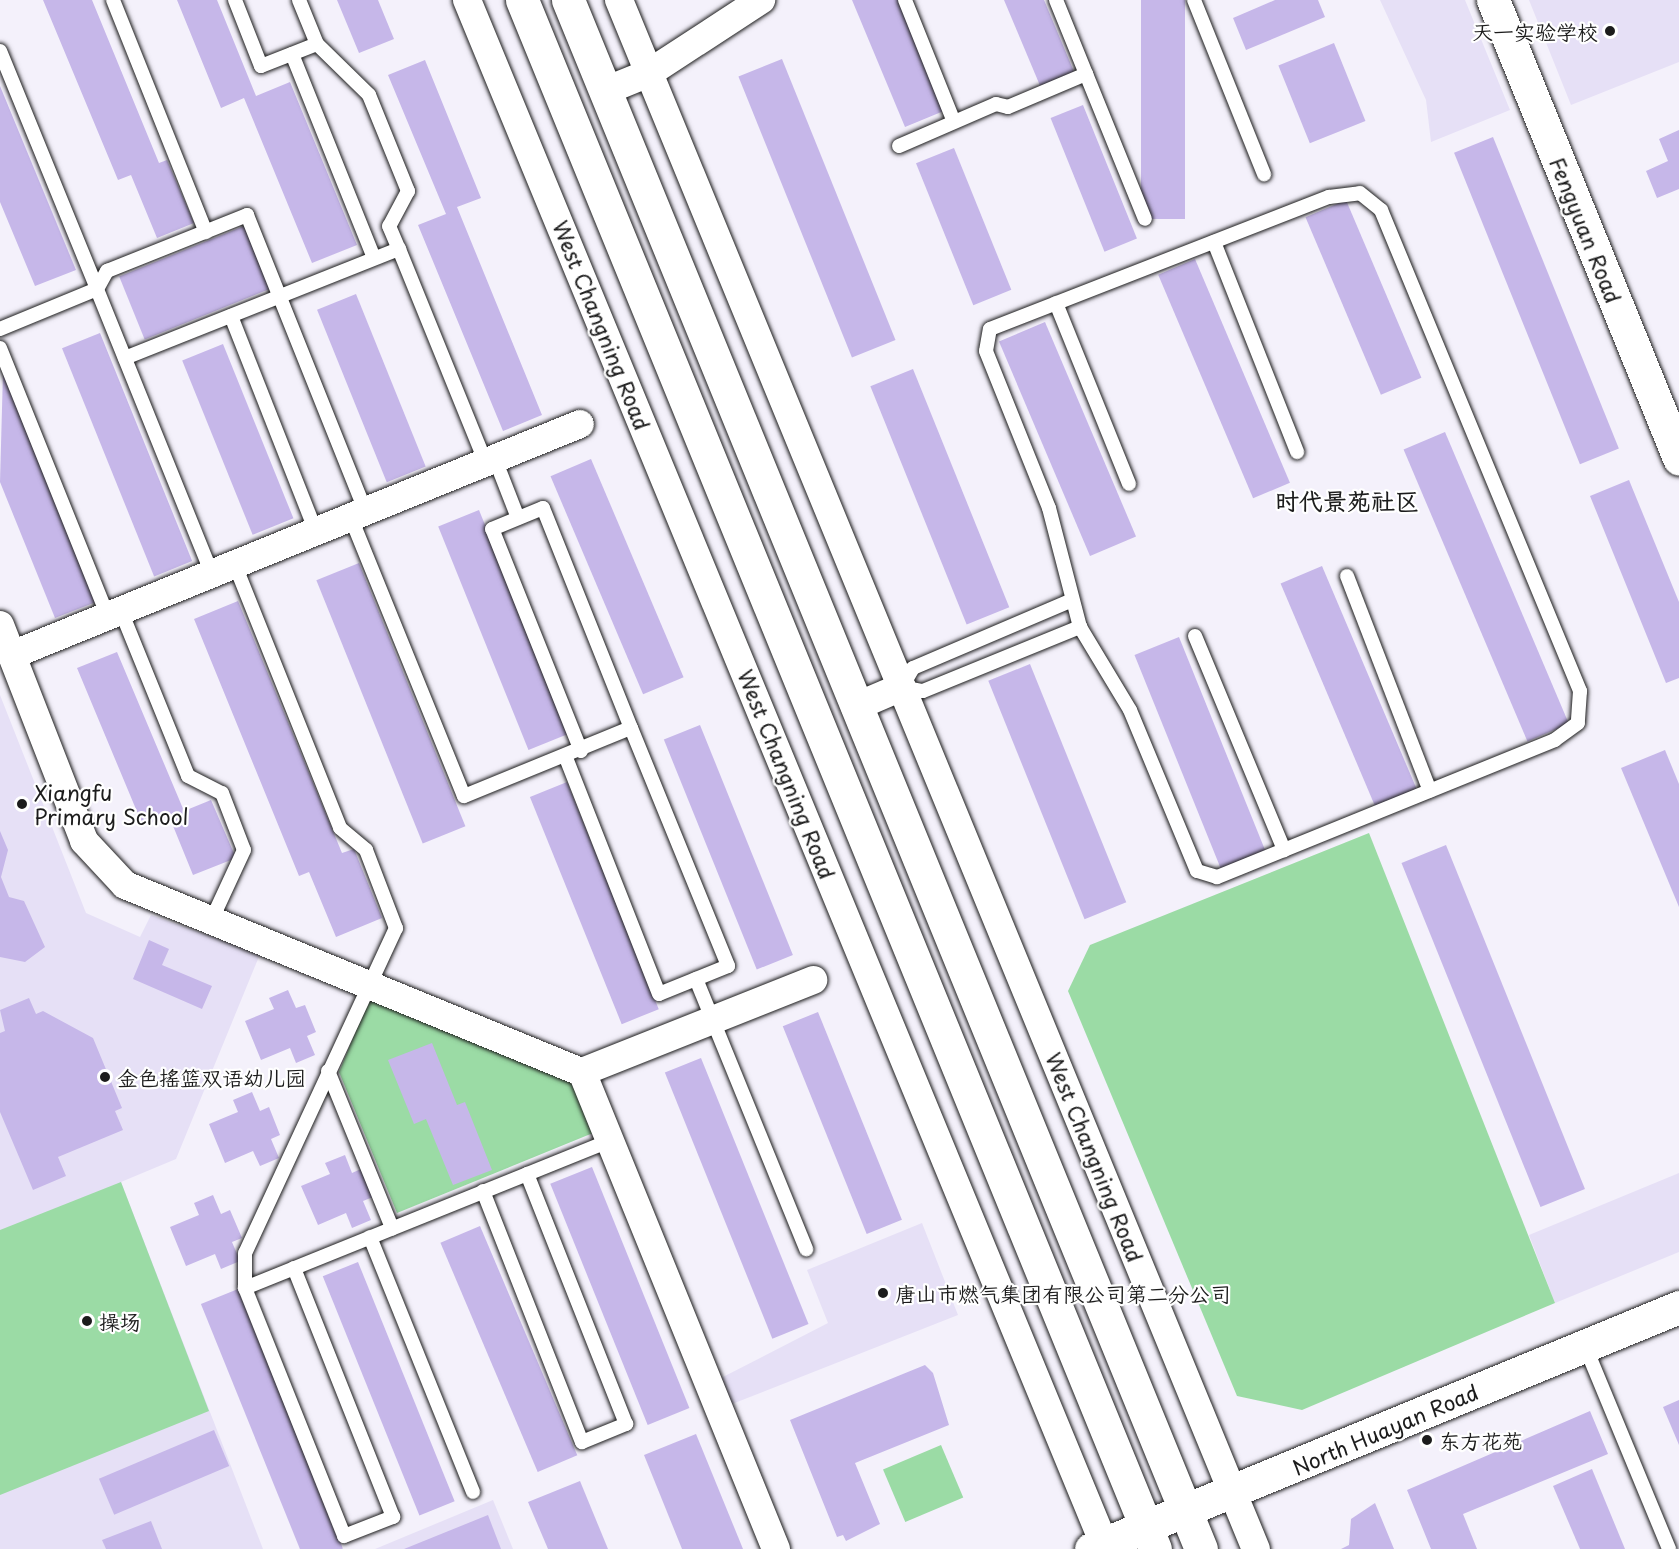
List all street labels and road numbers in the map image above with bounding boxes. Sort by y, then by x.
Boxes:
street label: Fengyuan Road [1545,153,1627,307]
street label: West Changning Road [549,217,655,433]
street label: West Changning Road [734,666,840,882]
street label: West Changning Road [1042,1049,1148,1265]
street label: North Huayan Road [1287,1378,1483,1480]

